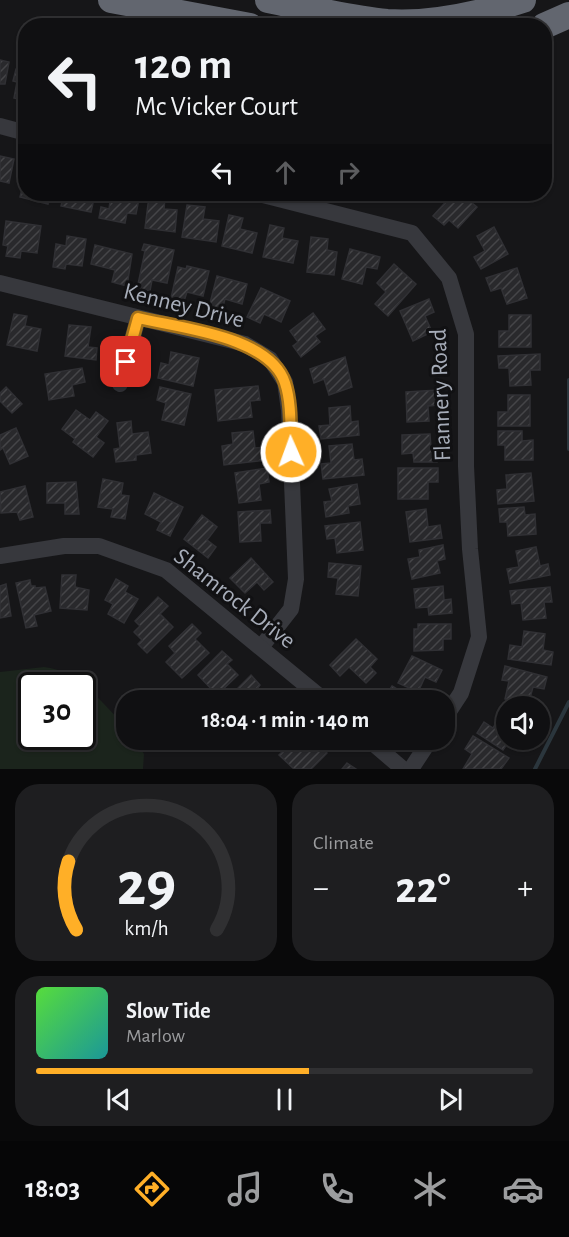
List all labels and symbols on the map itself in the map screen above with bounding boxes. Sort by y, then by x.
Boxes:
street label: Kenney Drive [121,279,247,333]
street label: Flannery Road [427,328,455,462]
pin [100,336,151,387]
position arrow [259,420,323,484]
street label: Shamrock Drive [169,544,300,653]
speed limit sign: 30 [18,672,96,750]

